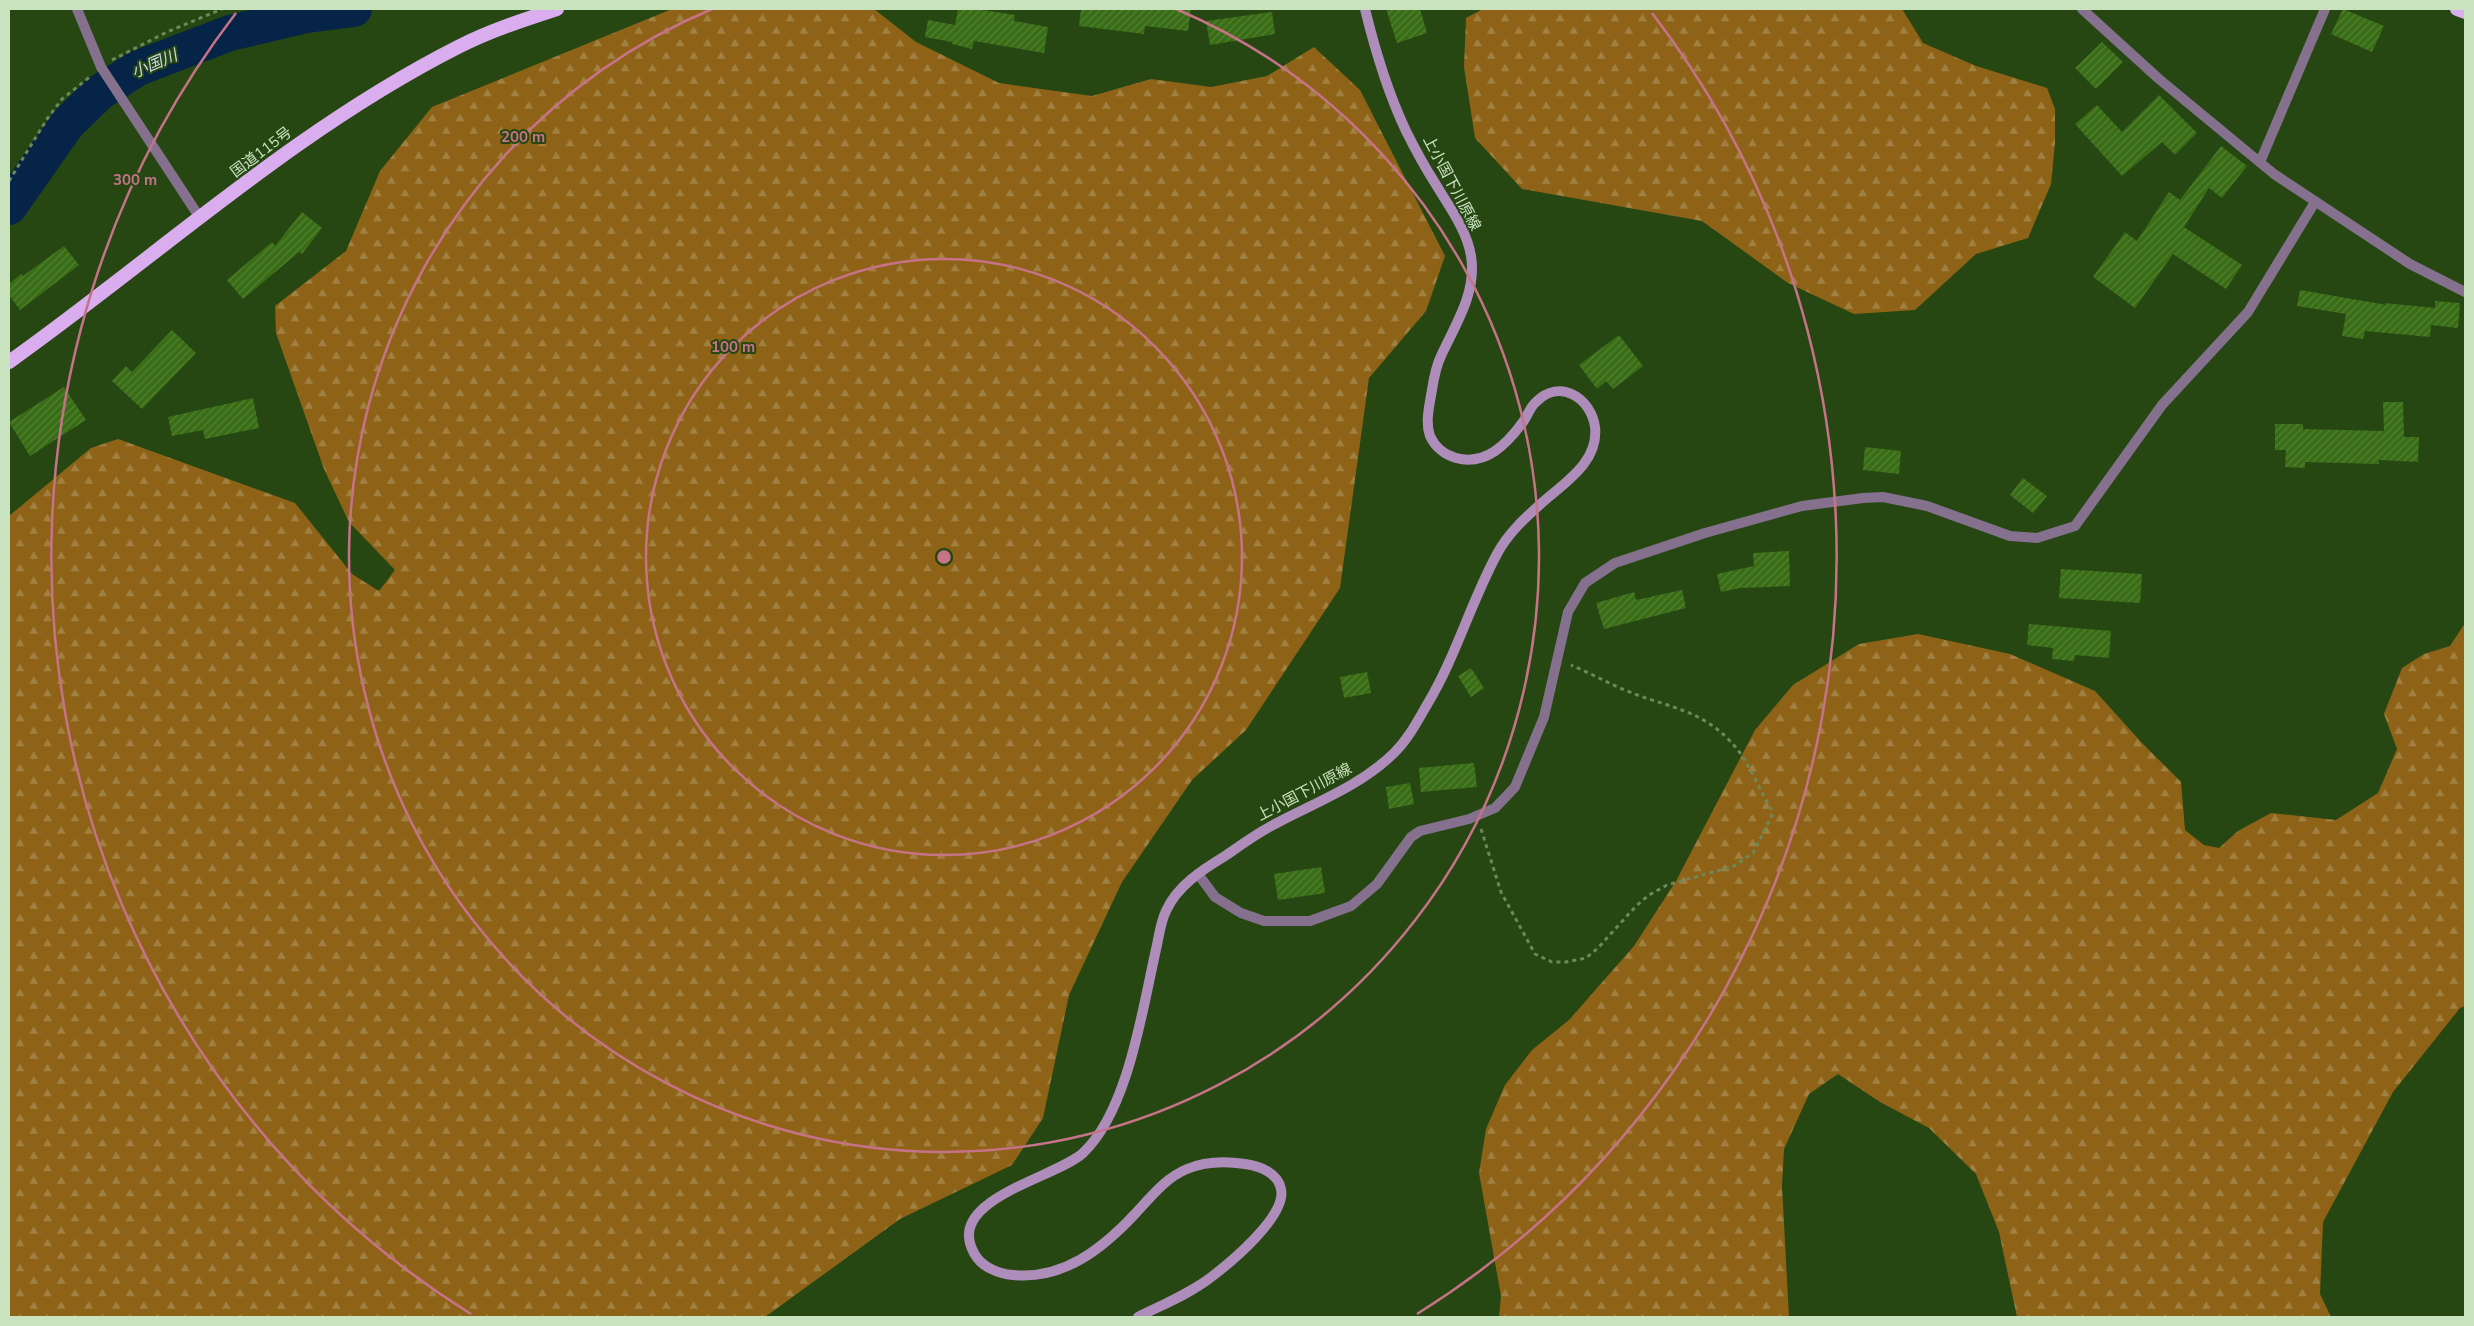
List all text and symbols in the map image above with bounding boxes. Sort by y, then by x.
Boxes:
water label: 小国川 [128,44,183,83]
street label: 国道115号 [226,122,296,182]
text: 200 m [501,127,545,147]
street label: 上小国下川原線 [1419,132,1485,234]
text: 300 m [113,170,157,190]
text: 100 m [711,337,755,357]
centre of rings [935,548,953,566]
street label: 上小国下川原線 [1253,759,1355,825]

